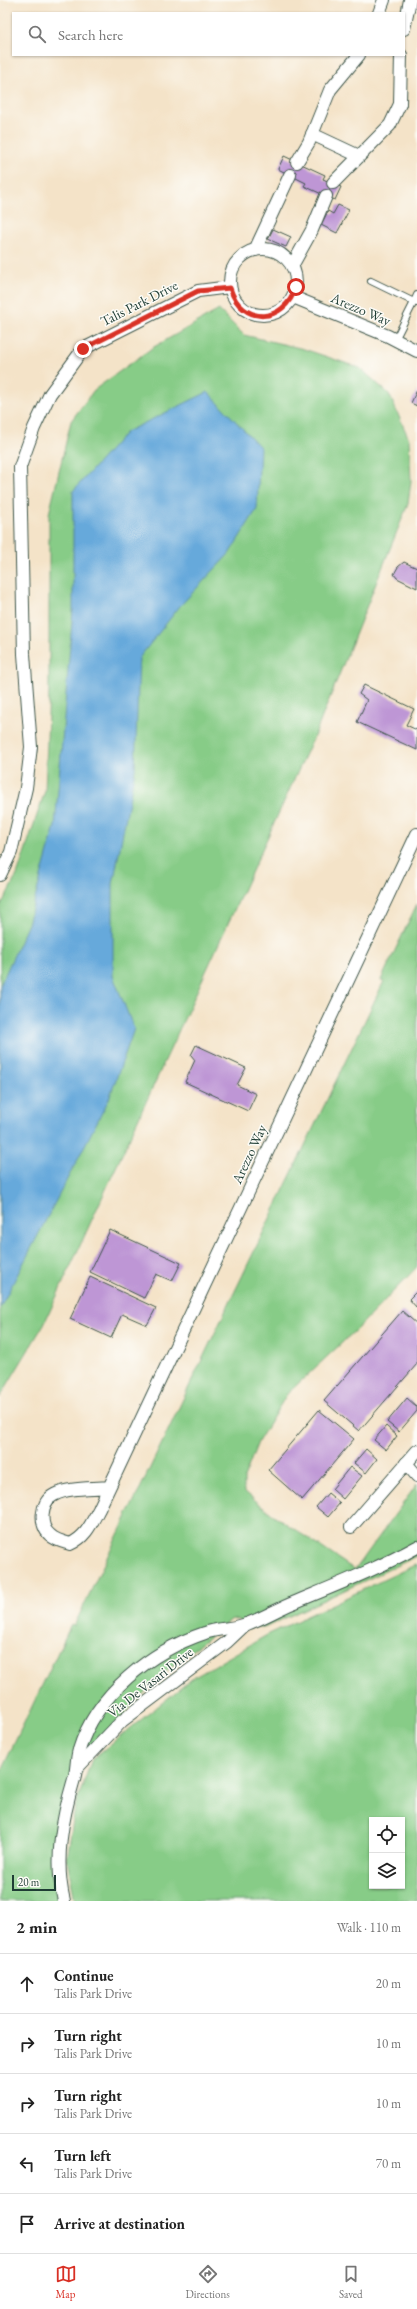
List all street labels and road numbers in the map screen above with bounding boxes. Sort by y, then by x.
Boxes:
street label: Talis Park Drive [97,276,181,330]
street label: Arezzo Way [328,288,394,330]
street label: Arezzo Way [227,1121,271,1187]
street label: Via De Vasari Drive [103,1642,197,1721]

